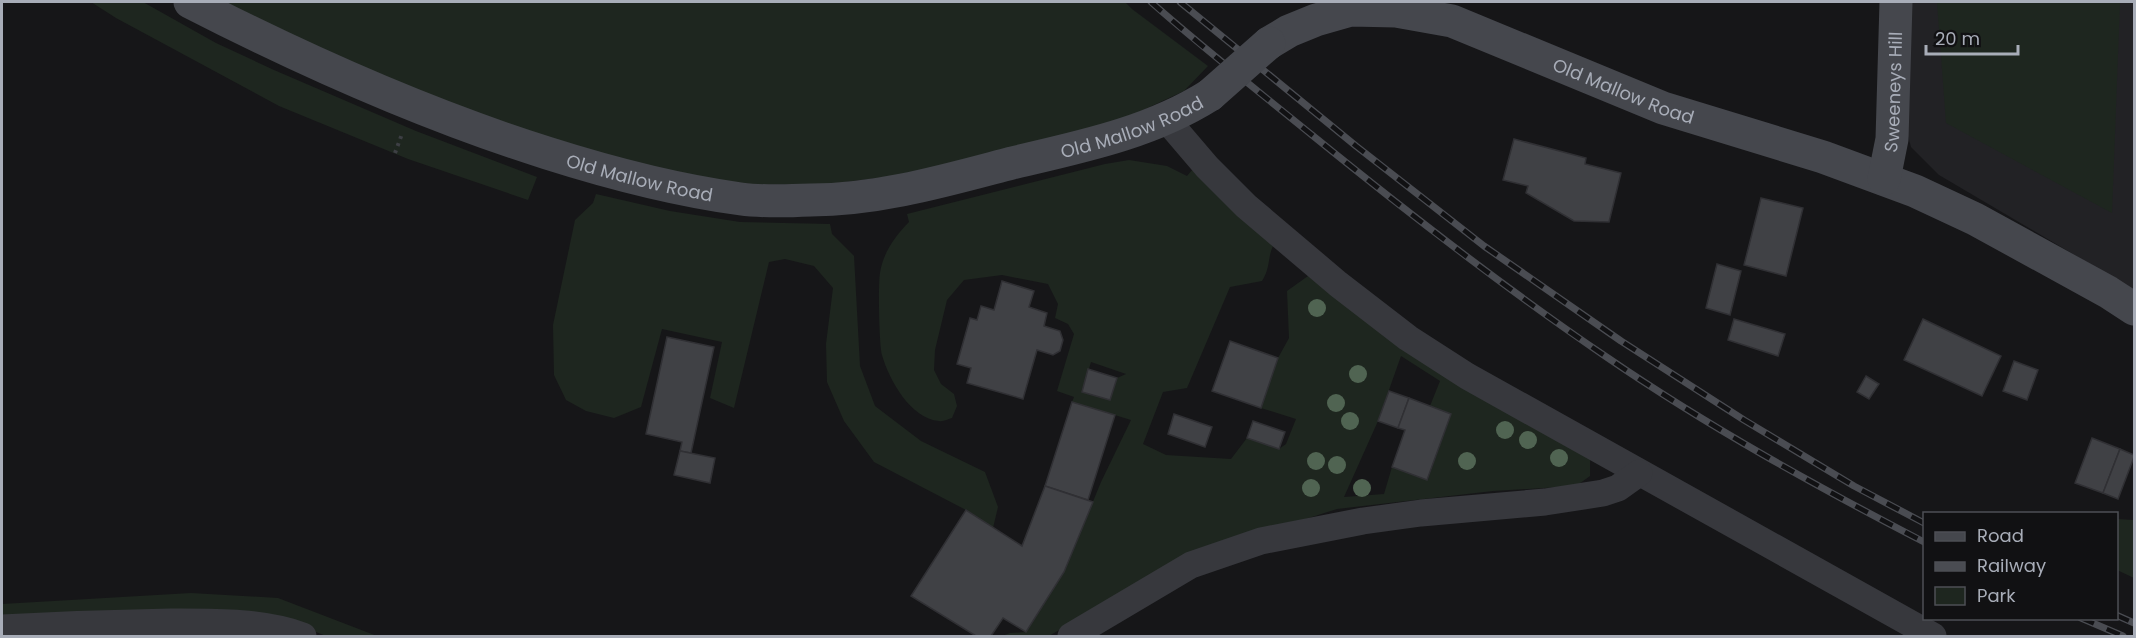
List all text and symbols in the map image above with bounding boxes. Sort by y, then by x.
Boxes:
scale bar [1926,18,2018,56]
text: 20 m [1935,26,1980,51]
street label: Sweeneys Hill [1877,31,1908,154]
street label: Old Mallow Road [1549,51,1697,129]
street label: Old Mallow Road [1058,89,1207,164]
street label: Old Mallow Road [563,147,715,207]
legend [1923,512,2118,620]
text: Road [1977,523,2024,548]
text: Railway [1977,553,2046,578]
text: Park [1977,583,2016,608]

